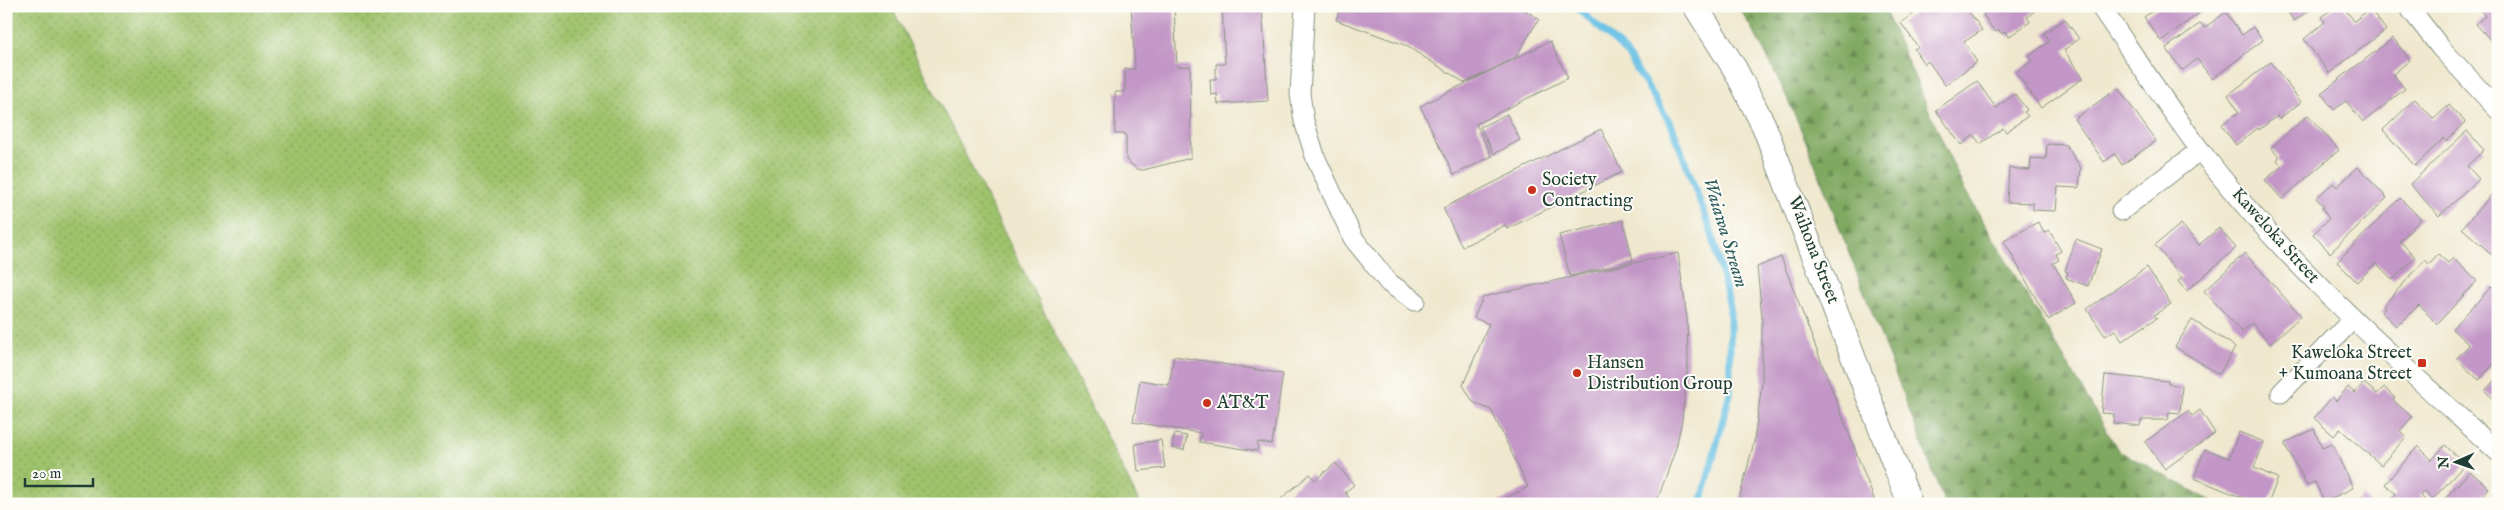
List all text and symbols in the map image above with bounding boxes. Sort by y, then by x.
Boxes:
place label: Society Contracting [1542,169,1633,213]
water label: Waiawa Stream [1697,175,1753,291]
street label: Kaweloka Street [2226,183,2324,289]
marker: Society Contracting [1526,184,1538,196]
street label: Waihona Street [1782,193,1844,307]
place label: Kaweloka Street + Kumoana Street [2278,342,2412,386]
place label: Hansen Distribution Group [1587,352,1733,396]
marker: Kaweloka Street + Kumoana Street [2416,357,2428,369]
marker: Hansen Distribution Group [1571,367,1583,379]
place label: AT&T [1216,392,1268,415]
marker: AT&T [1201,397,1213,409]
north arrow [2432,438,2482,488]
scale bar [25,455,92,487]
text: N [2435,456,2453,470]
text: 20 m [32,464,62,483]

